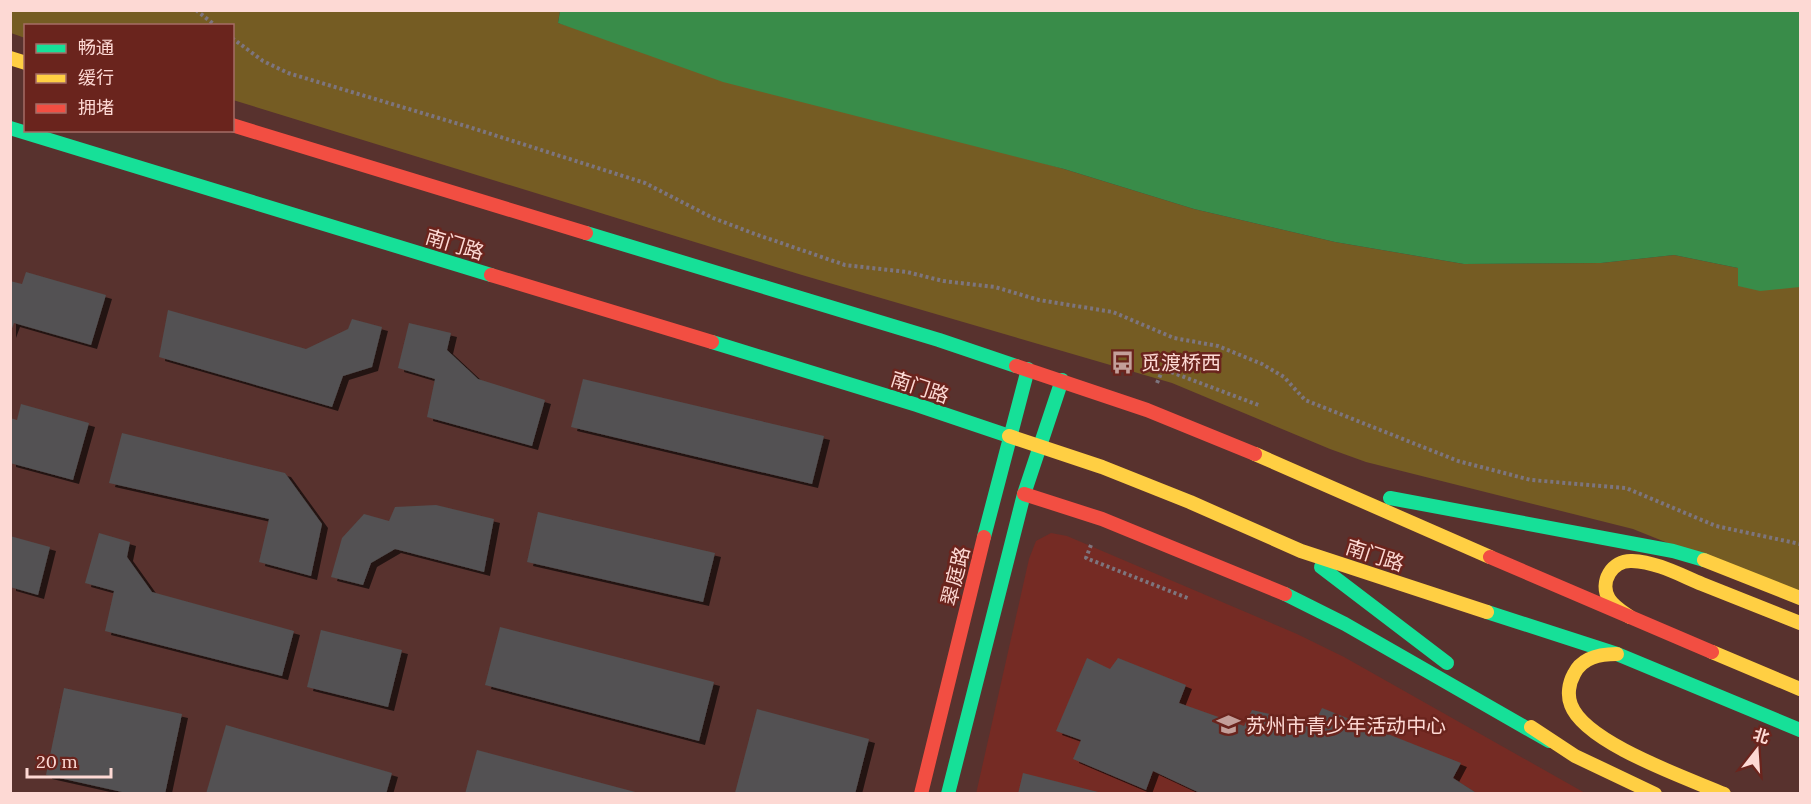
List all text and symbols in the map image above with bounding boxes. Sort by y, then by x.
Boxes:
legend [24,24,234,132]
text: 畅通 [78,36,114,59]
text: 缓行 [78,66,114,89]
text: 拥堵 [78,96,114,119]
street label: 南门路 [423,223,487,265]
bus stop icon: 觅渡桥西 [1110,349,1136,375]
place label: 觅渡桥西 [1141,350,1221,375]
street label: 南门路 [888,366,952,408]
street label: 南门路 [1343,534,1407,576]
street label: 翠庭路 [936,544,974,608]
school or university icon: 苏州市青少年活动中心 [1215,712,1241,738]
place label: 苏州市青少年活动中心 [1246,713,1446,738]
north arrow [1727,720,1787,780]
text: 北 [1751,724,1772,748]
scale bar [27,741,111,779]
text: 20 m [36,750,78,773]

